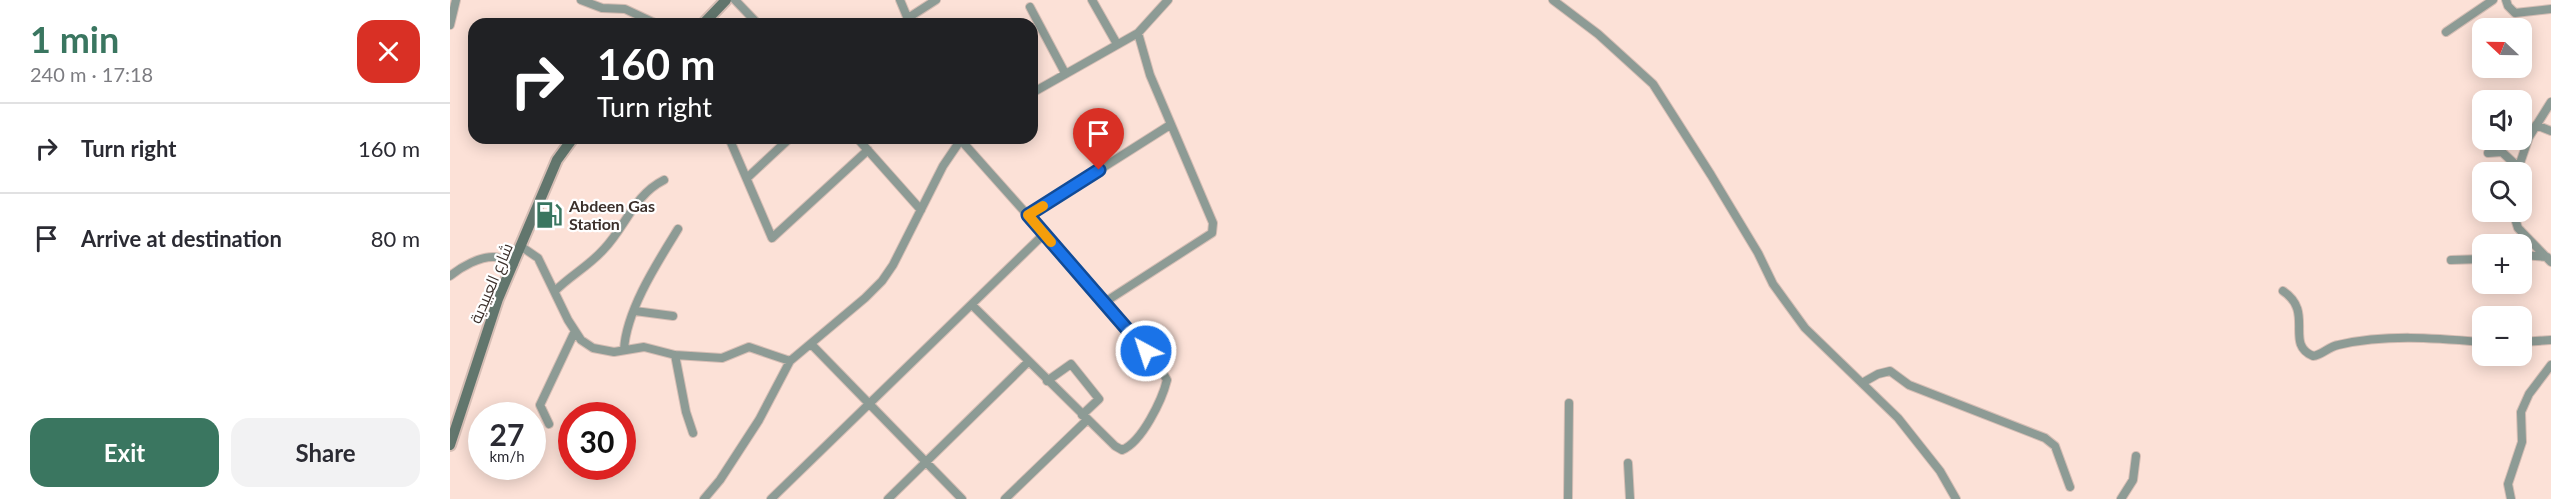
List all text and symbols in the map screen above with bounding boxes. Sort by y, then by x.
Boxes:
text: 1 min [30,17,119,61]
north arrow [2472,18,2532,78]
map controls [2472,18,2532,366]
button: close [357,20,420,83]
text: 160 m [597,39,715,89]
icon: right [498,42,576,120]
text: 240 m · 17:18 [30,62,153,86]
text: Turn right [597,90,712,123]
button: sound [2472,90,2532,150]
pin [1073,108,1124,170]
icon: arrive [1082,117,1115,150]
icon: right [30,132,63,165]
text: Turn right [81,135,176,162]
text: 160 m [358,135,420,162]
button: search [2472,162,2532,222]
place label: Abdeen Gas Station [568,196,655,233]
fuel station icon: Abdeen Gas Station [534,200,564,230]
icon: arrive [30,222,63,255]
text: Arrive at destination [81,225,282,252]
text: 80 m [371,225,420,252]
button: + [2472,234,2532,294]
street label: شارع العبيدية [465,240,519,327]
button: − [2472,306,2532,366]
position arrow [1114,319,1178,383]
speed limit sign: 30 [558,402,636,480]
text: 27 [490,416,524,452]
button: Exit [30,418,219,487]
button: Share [231,418,420,487]
text: km/h [489,447,525,465]

